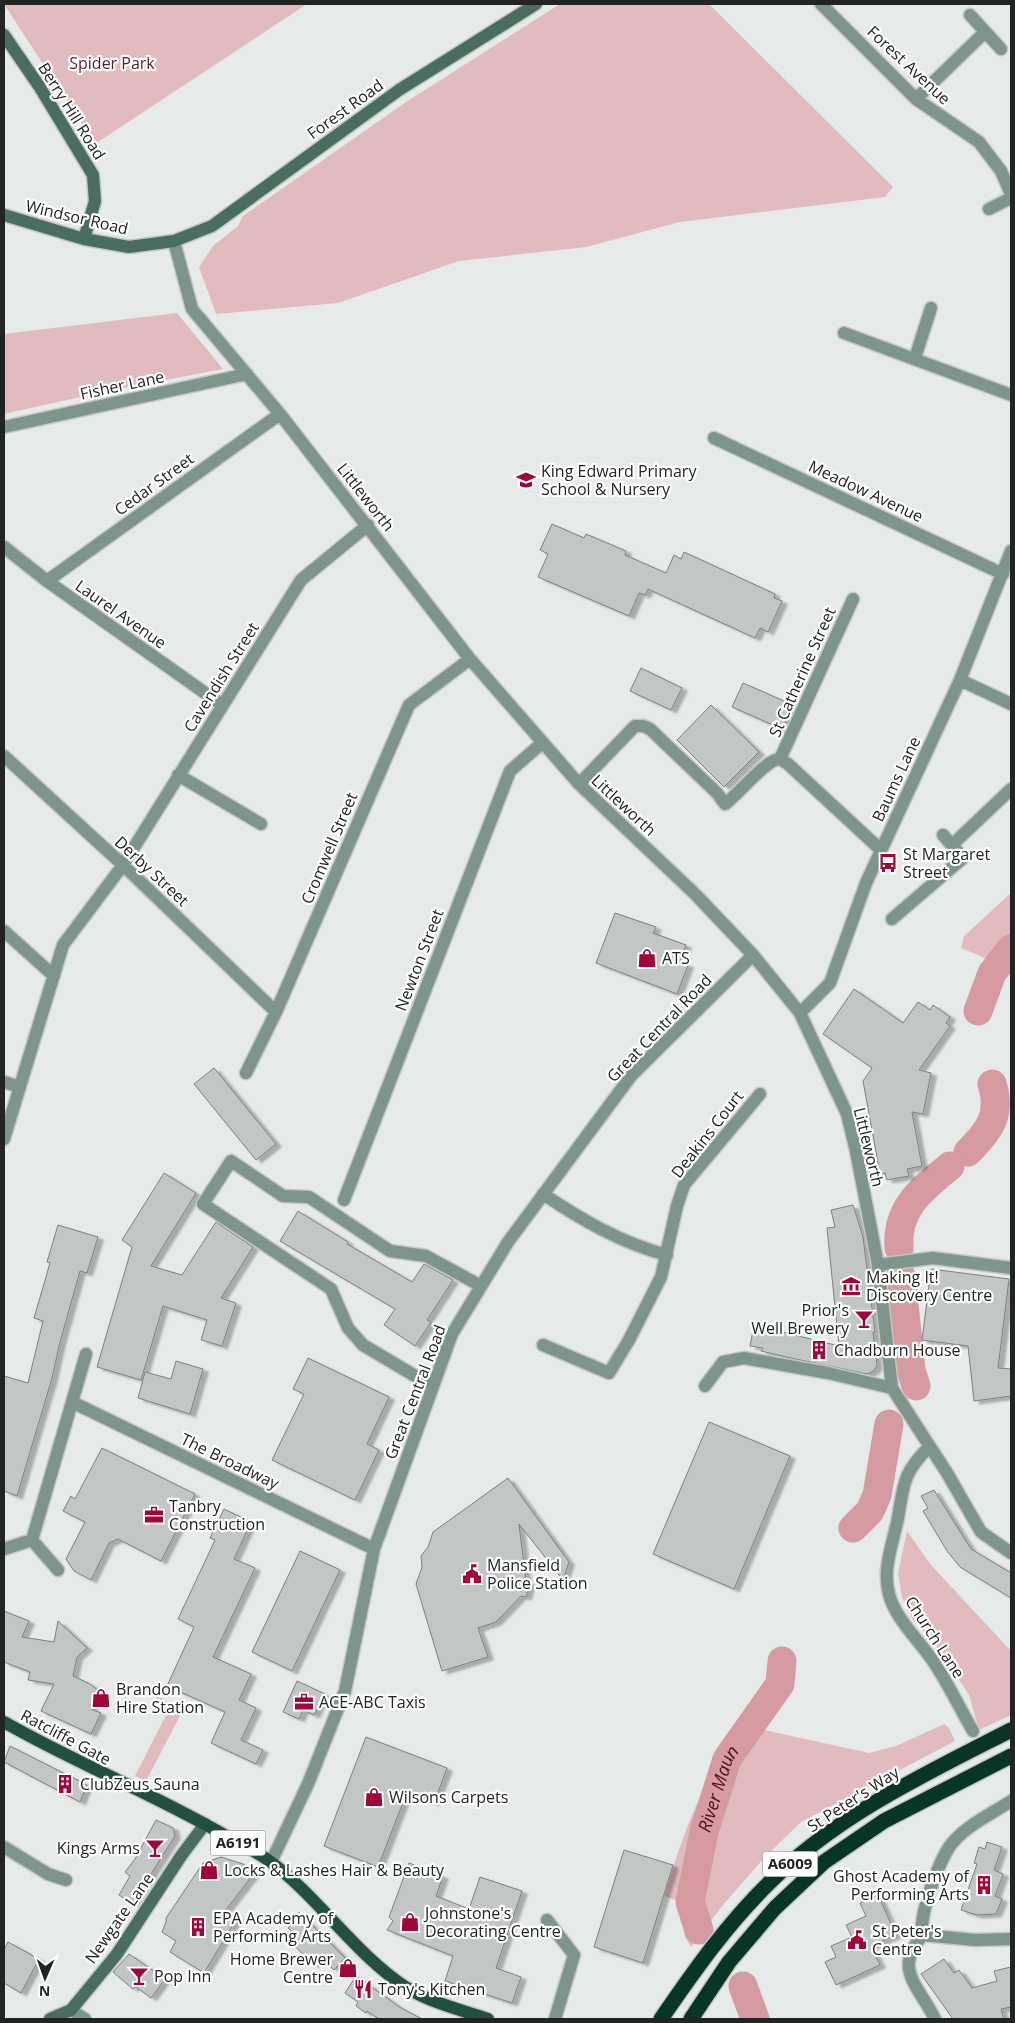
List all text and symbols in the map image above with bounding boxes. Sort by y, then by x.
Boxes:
street label: Forest Avenue [863,21,955,109]
park label: Spider Park [69,52,155,74]
street label: Berry Hill Road [33,58,111,164]
street label: Forest Road [303,74,387,144]
street label: Windsor Road [24,195,130,239]
street label: Fisher Lane [78,365,166,405]
street label: Cedar Street [110,448,198,520]
street label: Meadow Avenue [805,455,927,527]
street label: Littleworth [332,458,400,536]
place label: King Edward Primary School & Nursery [541,460,697,500]
school or university icon: King Edward Primary School & Nursery [515,469,537,491]
street label: Laurel Avenue [71,574,171,654]
street label: St Catherine Street [763,603,841,741]
street label: Cavendish Street [178,618,264,736]
street label: Baums Lane [867,733,925,825]
street label: Littleworth [587,769,661,841]
street label: Cromwell Street [296,788,363,907]
street label: Derby Street [110,831,194,911]
place label: St Margaret Street [903,843,991,883]
bus stop icon: St Margaret Street [877,852,899,874]
street label: Newton Street [389,906,449,1014]
shop icon: ATS [636,947,658,969]
place label: ATS [662,947,690,969]
street label: Great Central Road [602,969,716,1087]
street label: Deakins Court [666,1086,748,1182]
street label: Littleworth [849,1105,889,1189]
place label: Making It! Discovery Centre [866,1266,992,1306]
museum icon: Making It! Discovery Centre [840,1275,862,1297]
place label: Prior's Well Brewery [751,1299,850,1339]
bar icon: Prior's Well Brewery [853,1308,875,1330]
street label: Great Central Road [379,1322,451,1462]
building icon: Chadburn House [808,1339,830,1361]
place label: Chadburn House [834,1339,961,1361]
street label: The Broadway [177,1428,283,1495]
place label: Tanbry Construction [169,1495,265,1535]
office icon: Tanbry Construction [143,1504,165,1526]
place label: Mansfield Police Station [487,1554,588,1594]
public building icon: Mansfield Police Station [461,1563,483,1585]
street label: Church Lane [900,1592,970,1682]
place label: Brandon Hire Station [116,1678,204,1718]
shop icon: Brandon Hire Station [90,1687,112,1709]
office icon: ACE-ABC Taxis [293,1691,315,1713]
place label: ACE-ABC Taxis [319,1691,426,1713]
street label: Ratcliffe Gate [17,1704,115,1770]
water label: River Maun [692,1740,744,1835]
street label: St Peter's Way [803,1761,904,1837]
building icon: ClubZeus Sauna [54,1773,76,1795]
place label: ClubZeus Sauna [80,1773,200,1795]
shop icon: Wilsons Carpets [363,1786,385,1808]
place label: Wilsons Carpets [389,1786,508,1808]
road number: A6191 [210,1830,266,1856]
place label: Kings Arms [57,1837,140,1859]
bar icon: Kings Arms [144,1837,166,1859]
road number: A6009 [762,1852,818,1876]
shop icon: Locks & Lashes Hair & Beauty [198,1859,220,1881]
place label: Locks & Lashes Hair & Beauty [224,1859,445,1881]
place label: Ghost Academy of Performing Arts [833,1865,971,1905]
street label: Newgate Lane [80,1868,158,1968]
building icon: Ghost Academy of Performing Arts [973,1874,995,1896]
place label: Johnstone's Decorating Centre [423,1902,561,1942]
place label: EPA Academy of Performing Arts [213,1907,335,1947]
shop icon: Johnstone's Decorating Centre [399,1911,421,1933]
building icon: EPA Academy of Performing Arts [187,1916,209,1938]
place label: St Peter's Centre [872,1920,942,1960]
public building icon: St Peter's Centre [846,1929,868,1951]
place label: Home Brewer Centre [230,1948,333,1988]
north arrow [20,1953,70,2003]
shop icon: Home Brewer Centre [337,1957,359,1979]
bar icon: Pop Inn [128,1965,150,1987]
place label: Pop Inn [154,1965,211,1987]
restaurant icon: Tony's Kitchen [352,1978,374,2000]
place label: Tony's Kitchen [378,1978,485,2000]
text: N [39,1982,51,2001]

